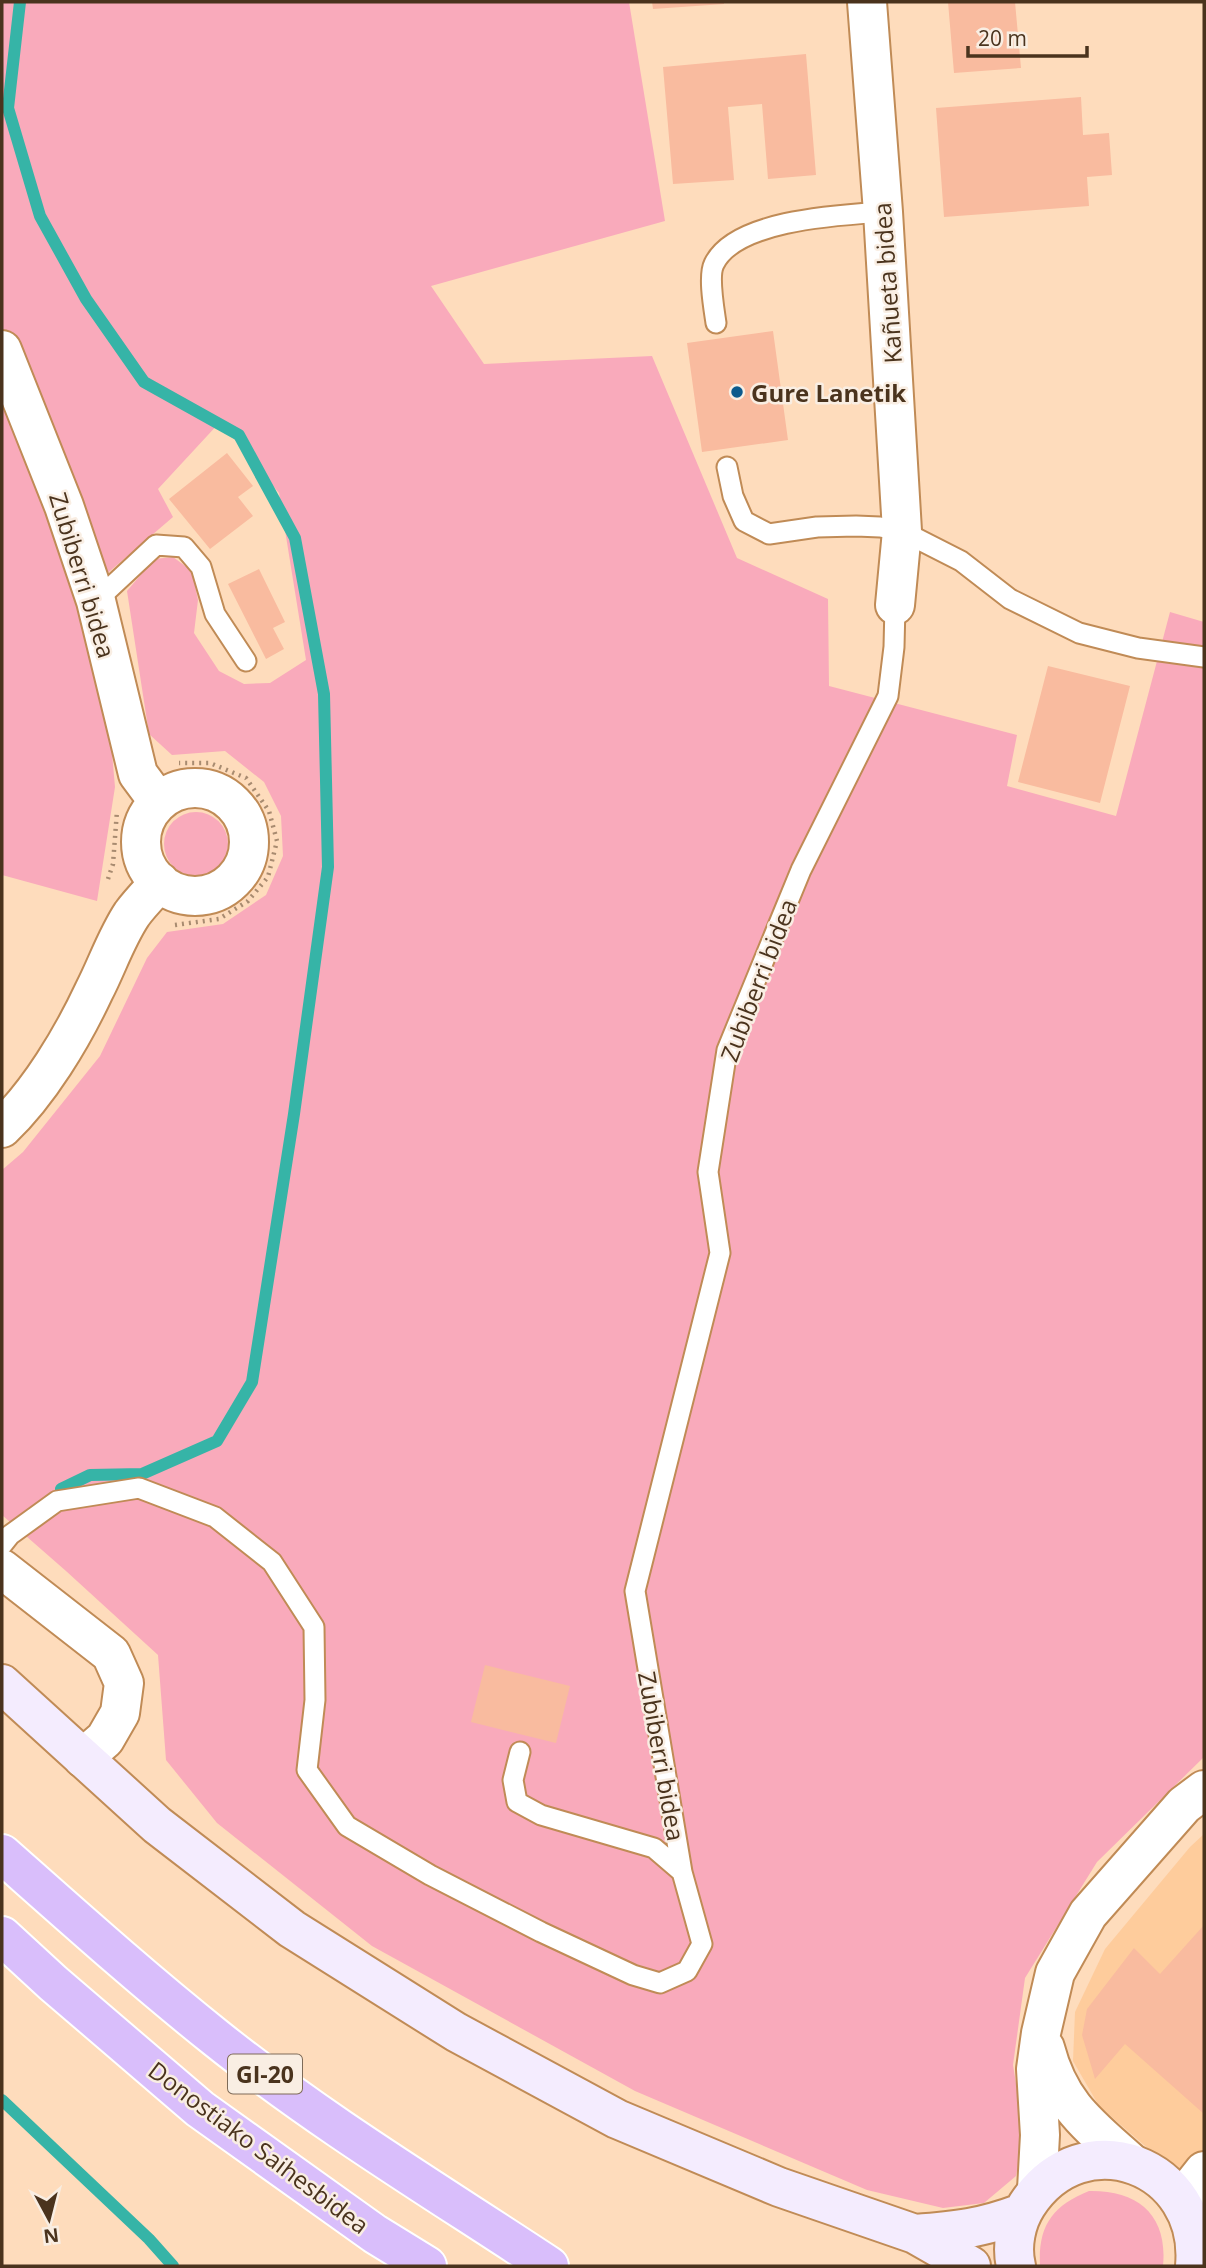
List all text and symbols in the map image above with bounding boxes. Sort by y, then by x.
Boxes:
scale bar [968,14,1087,58]
text: 20 m [978,24,1027,52]
street label: Kañueta bidea [865,201,909,365]
place label: Gure Lanetik [751,376,906,409]
marker: Gure Lanetik [729,384,745,400]
street label: Zubiberri bidea [42,488,124,662]
street label: Zubiberri bidea [712,894,804,1066]
street label: Zubiberri bidea [631,1669,693,1843]
street label: Donostiako Saihesbidea [142,2053,376,2241]
road number: GI-20 [228,2054,302,2094]
north arrow [14,2184,84,2254]
text: N [42,2222,60,2250]

